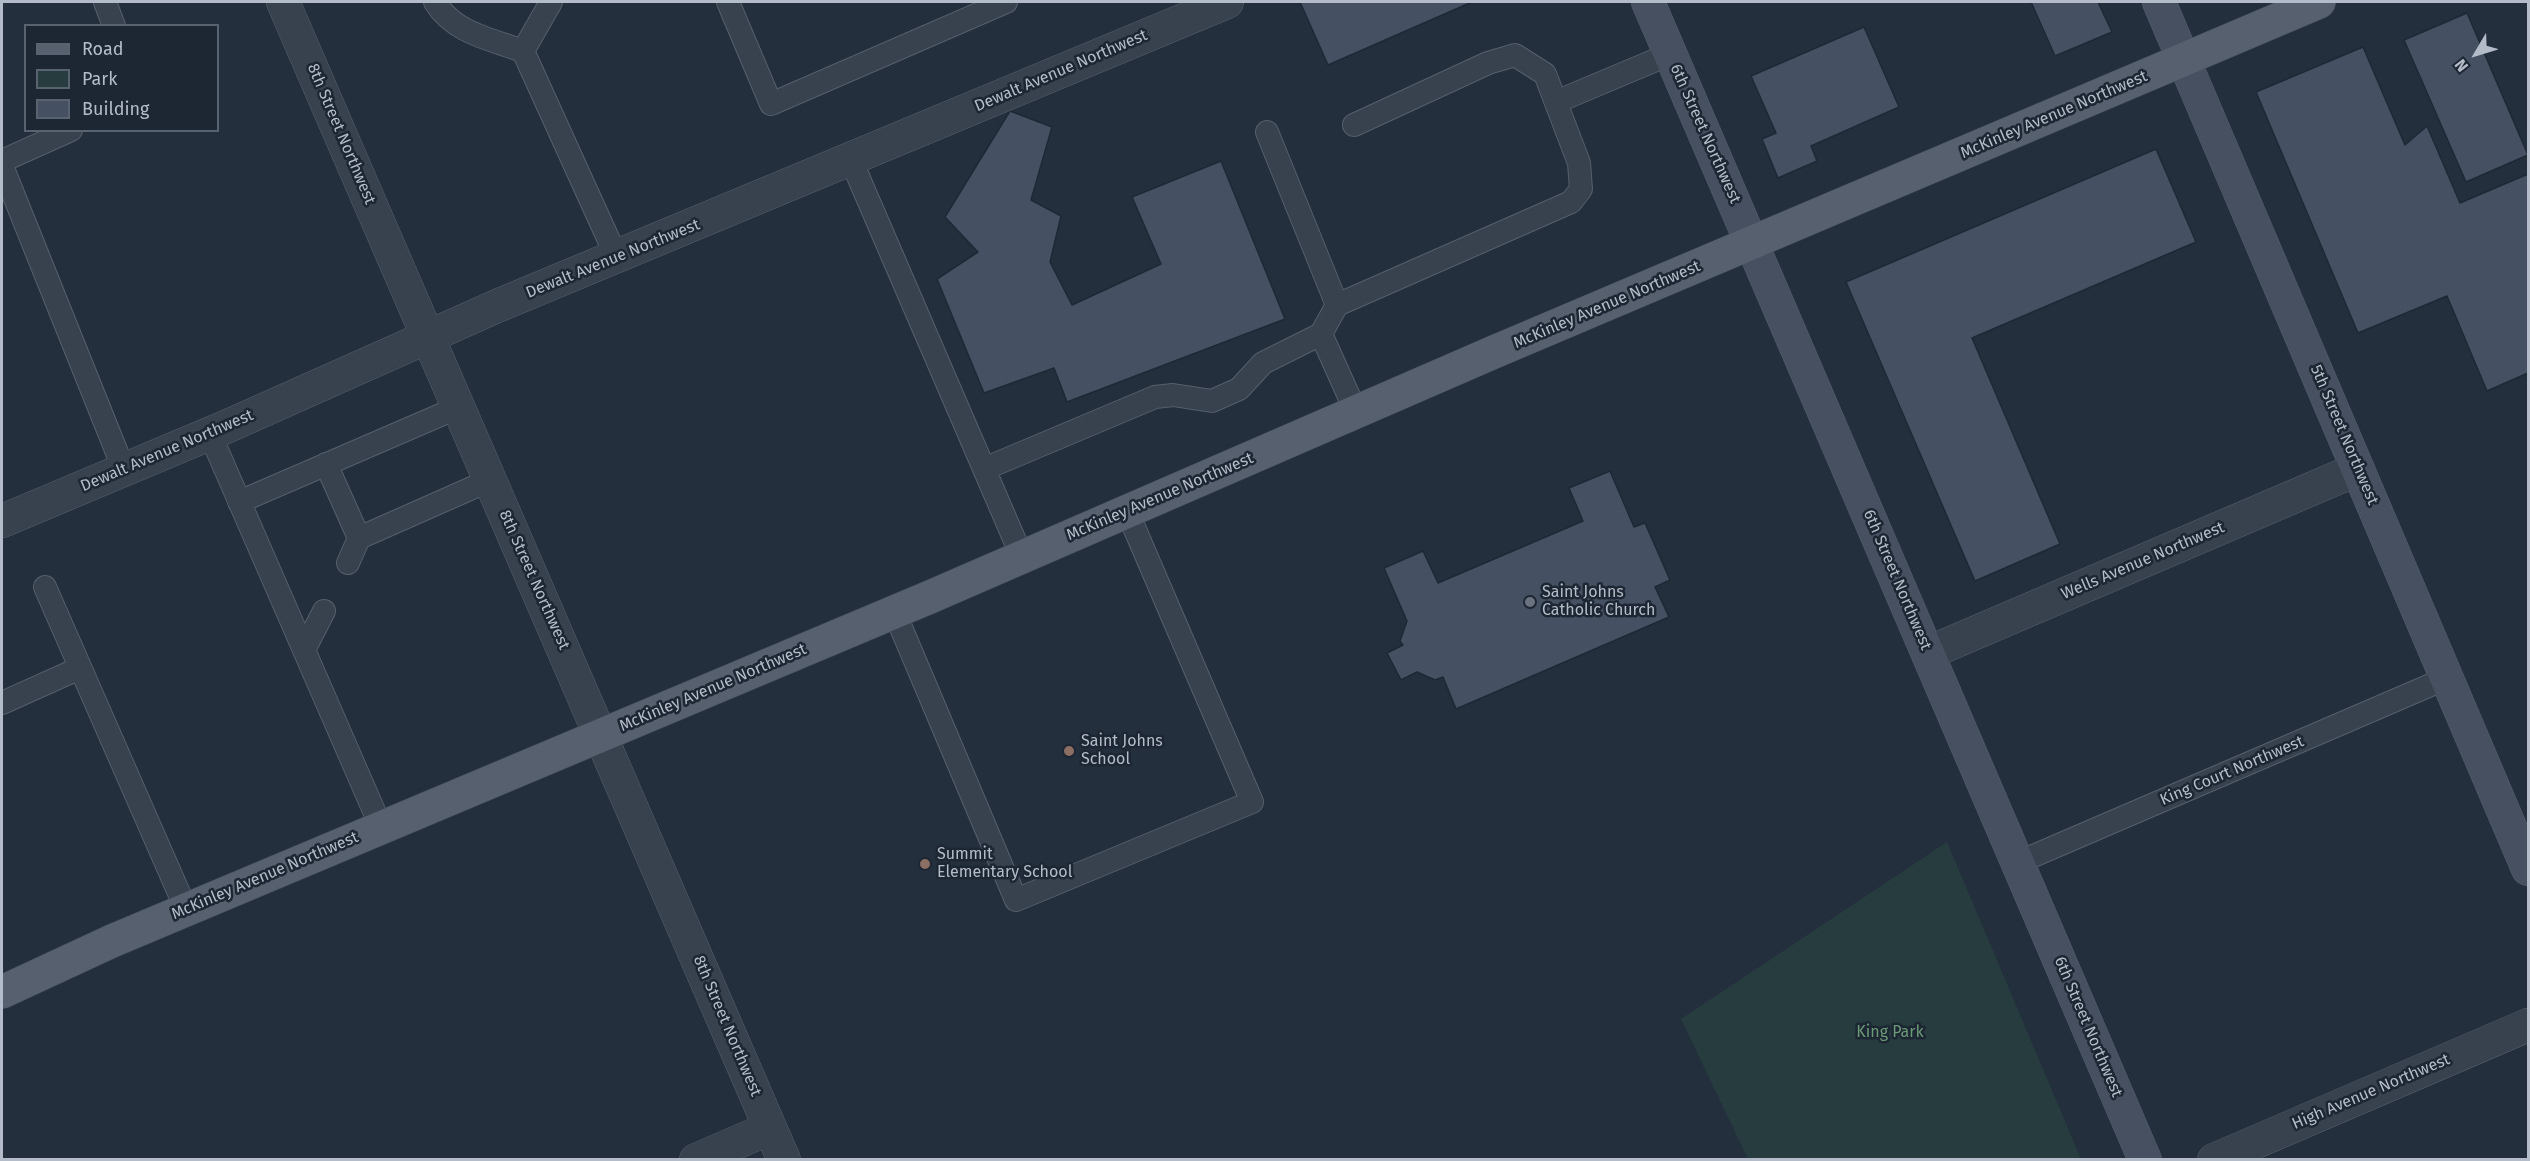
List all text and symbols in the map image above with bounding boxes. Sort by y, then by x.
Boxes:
legend [24,24,219,132]
north arrow [2446,24,2506,84]
street label: Dewalt Avenue Northwest [972,26,1150,116]
text: Road [82,38,124,60]
text: N [2451,55,2472,75]
street label: 8th Street Northwest [303,61,379,207]
street label: 6th Street Northwest [1666,61,1744,207]
street label: McKinley Avenue Northwest [1958,67,2150,163]
text: Park [82,68,117,90]
text: Building [82,98,149,120]
street label: Dewalt Avenue Northwest [523,215,703,303]
street label: McKinley Avenue Northwest [1511,257,1703,353]
street label: 5th Street Northwest [2306,362,2382,508]
street label: Dewalt Avenue Northwest [78,406,256,496]
street label: McKinley Avenue Northwest [1064,449,1256,545]
street label: 8th Street Northwest [495,507,573,653]
street label: 6th Street Northwest [1859,507,1935,653]
street label: Wells Avenue Northwest [2059,518,2227,604]
place label: Saint Johns Catholic Church [1542,583,1655,621]
marker: Saint Johns Catholic Church [1523,595,1537,609]
street label: McKinley Avenue Northwest [617,640,809,736]
place label: Saint Johns School [1081,732,1163,770]
street label: King Court Northwest [2157,732,2307,810]
marker: Saint Johns School [1062,744,1076,758]
street label: McKinley Avenue Northwest [169,828,361,924]
place label: Summit Elementary School [937,845,1072,883]
marker: Summit Elementary School [918,857,932,871]
street label: 8th Street Northwest [689,953,765,1099]
street label: 6th Street Northwest [2050,954,2126,1100]
park label: King Park [1856,1023,1924,1043]
street label: High Avenue Northwest [2289,1050,2453,1134]

